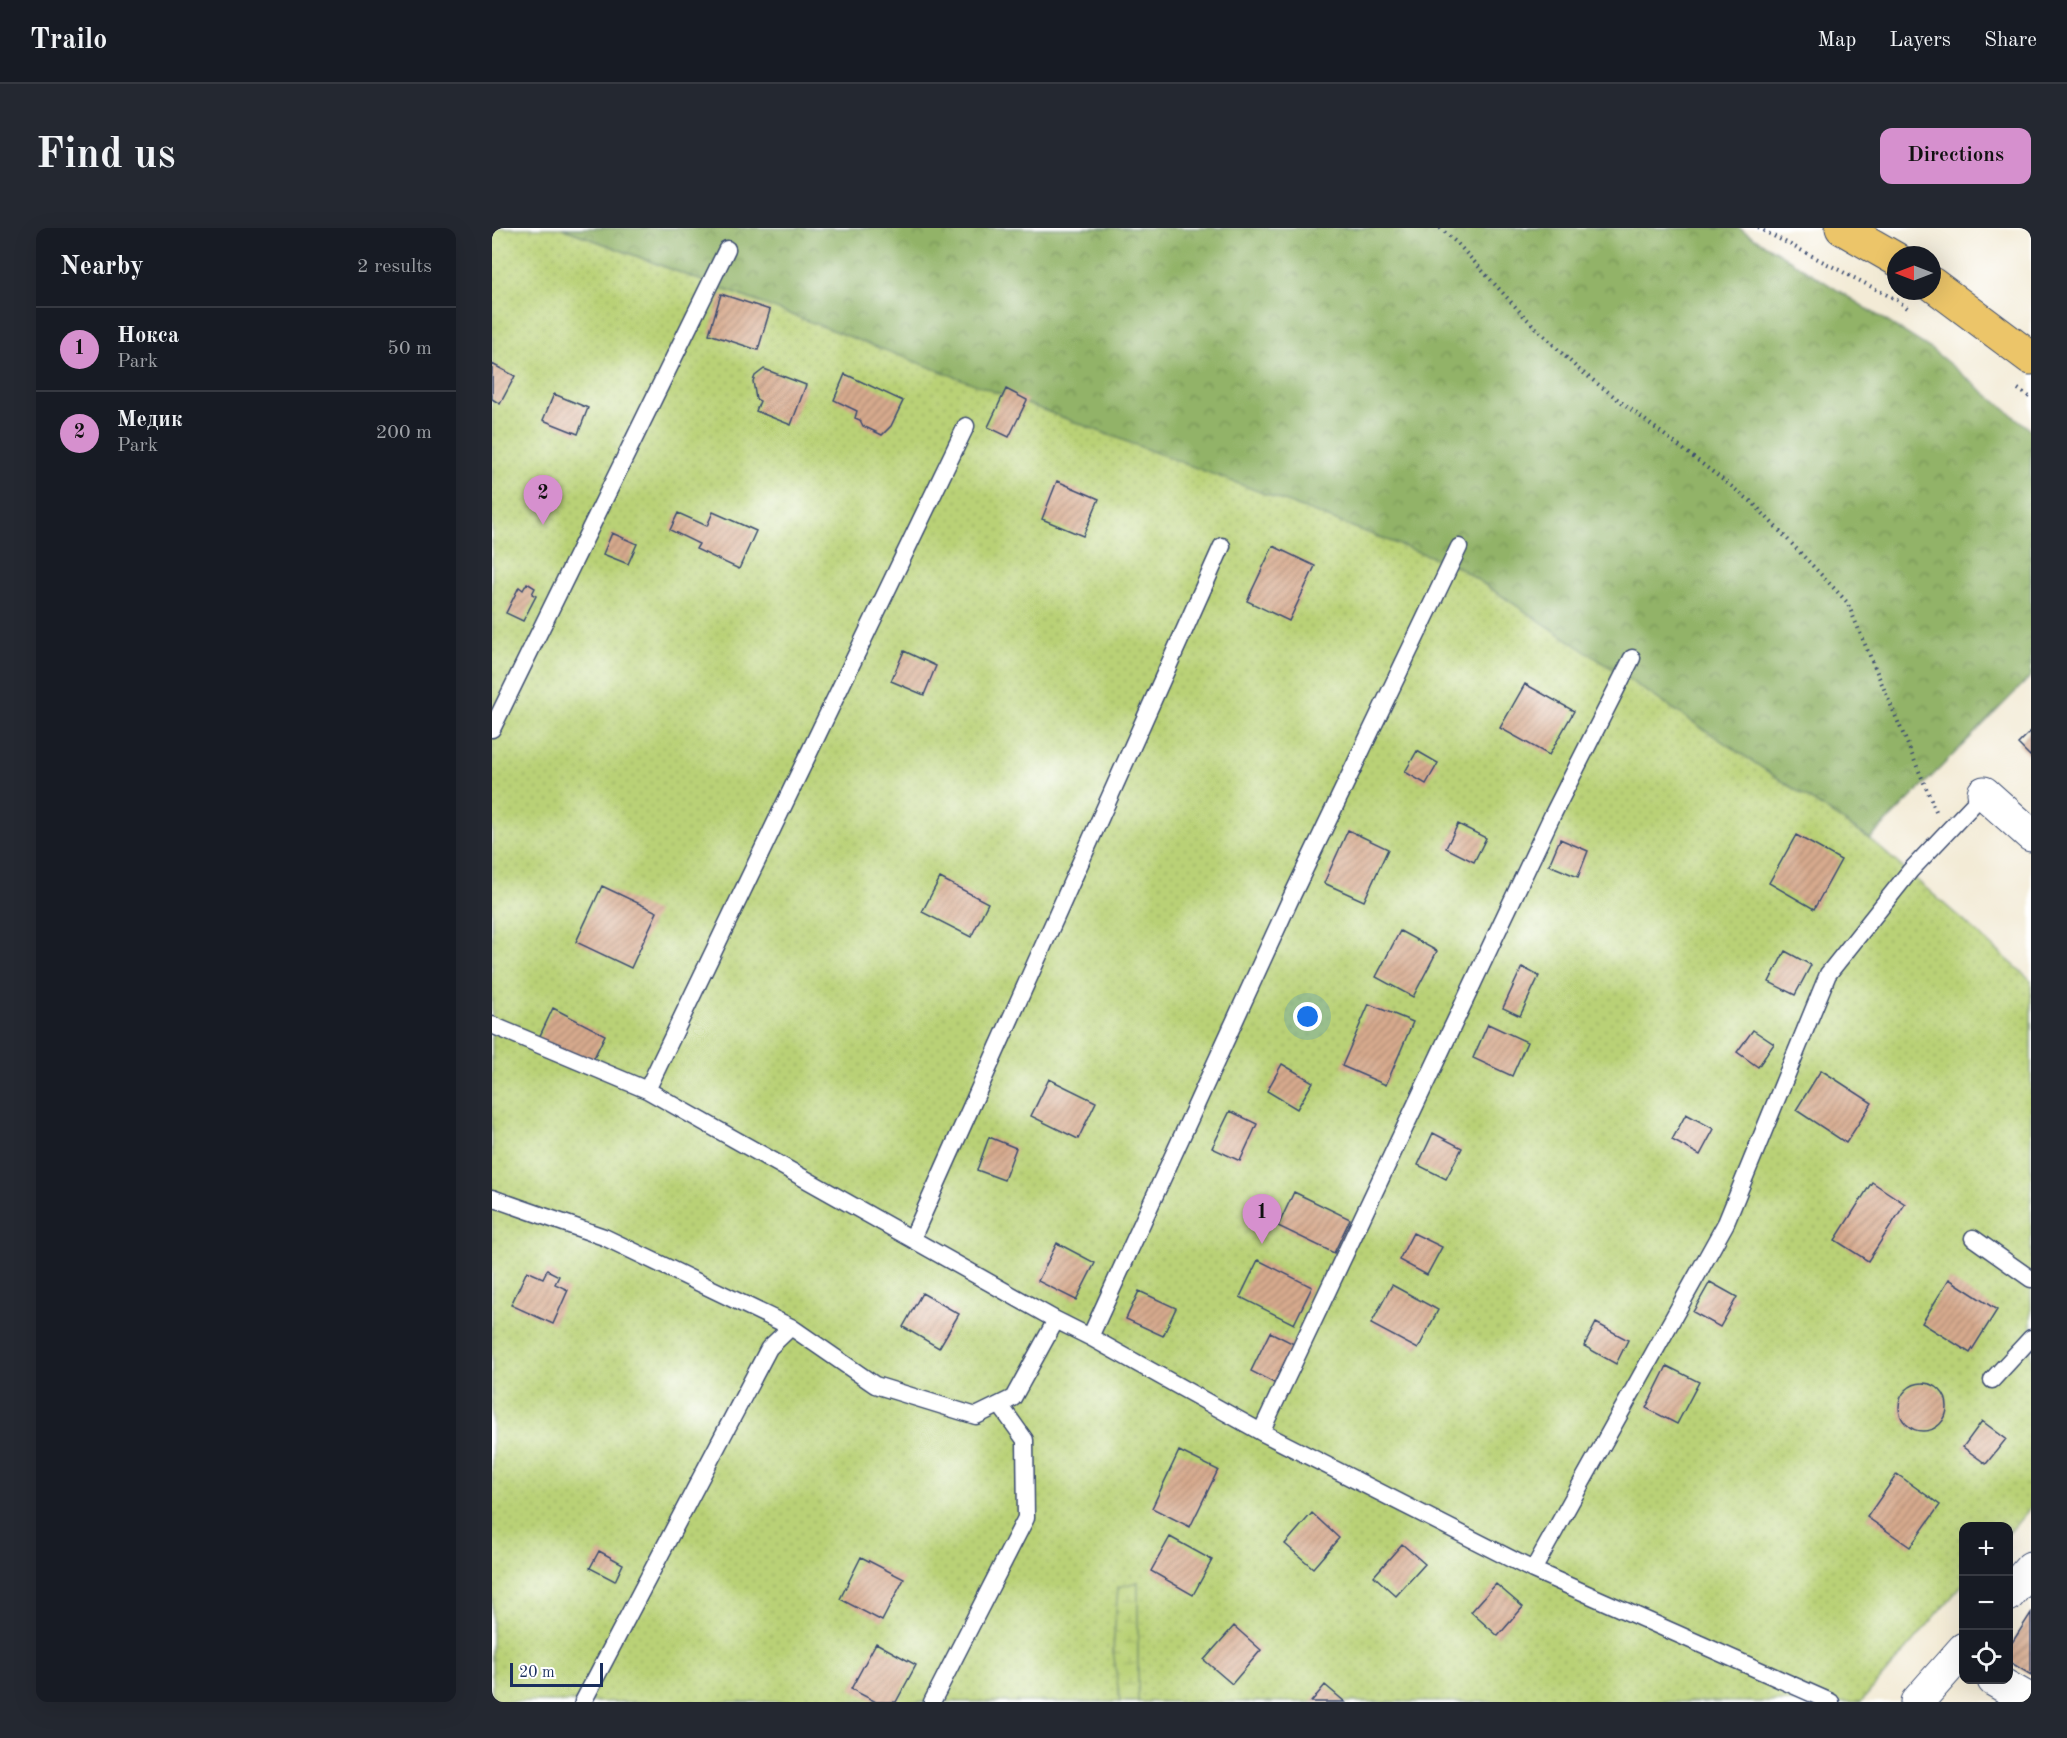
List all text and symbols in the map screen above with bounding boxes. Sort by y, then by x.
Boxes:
text: Trailo [30,27,107,55]
text: Map [1817,30,1856,51]
text: Layers [1889,30,1951,51]
text: Share [1984,30,2037,51]
button: Directions [1880,128,2031,184]
text: Find us [36,135,175,177]
north arrow [1887,246,1941,300]
text: Nearby [60,254,144,280]
text: 2 results [357,257,432,277]
text: Нокса [117,325,179,347]
text: 1 [74,339,85,359]
text: 50 m [387,339,432,359]
text: Park [117,352,158,372]
text: Медик [117,409,183,431]
text: 2 [74,423,85,443]
text: 200 m [376,423,432,443]
text: Park [117,436,158,456]
pin: 2 [524,476,562,525]
your location [1293,1002,1322,1031]
pin: 1 [1242,1194,1282,1244]
map controls [1959,1522,2013,1684]
button: + [1959,1522,2013,1576]
button: − [1959,1576,2013,1630]
button: locate [1959,1630,2013,1684]
scale bar [510,1660,603,1688]
text: 20 m [519,1665,555,1681]

